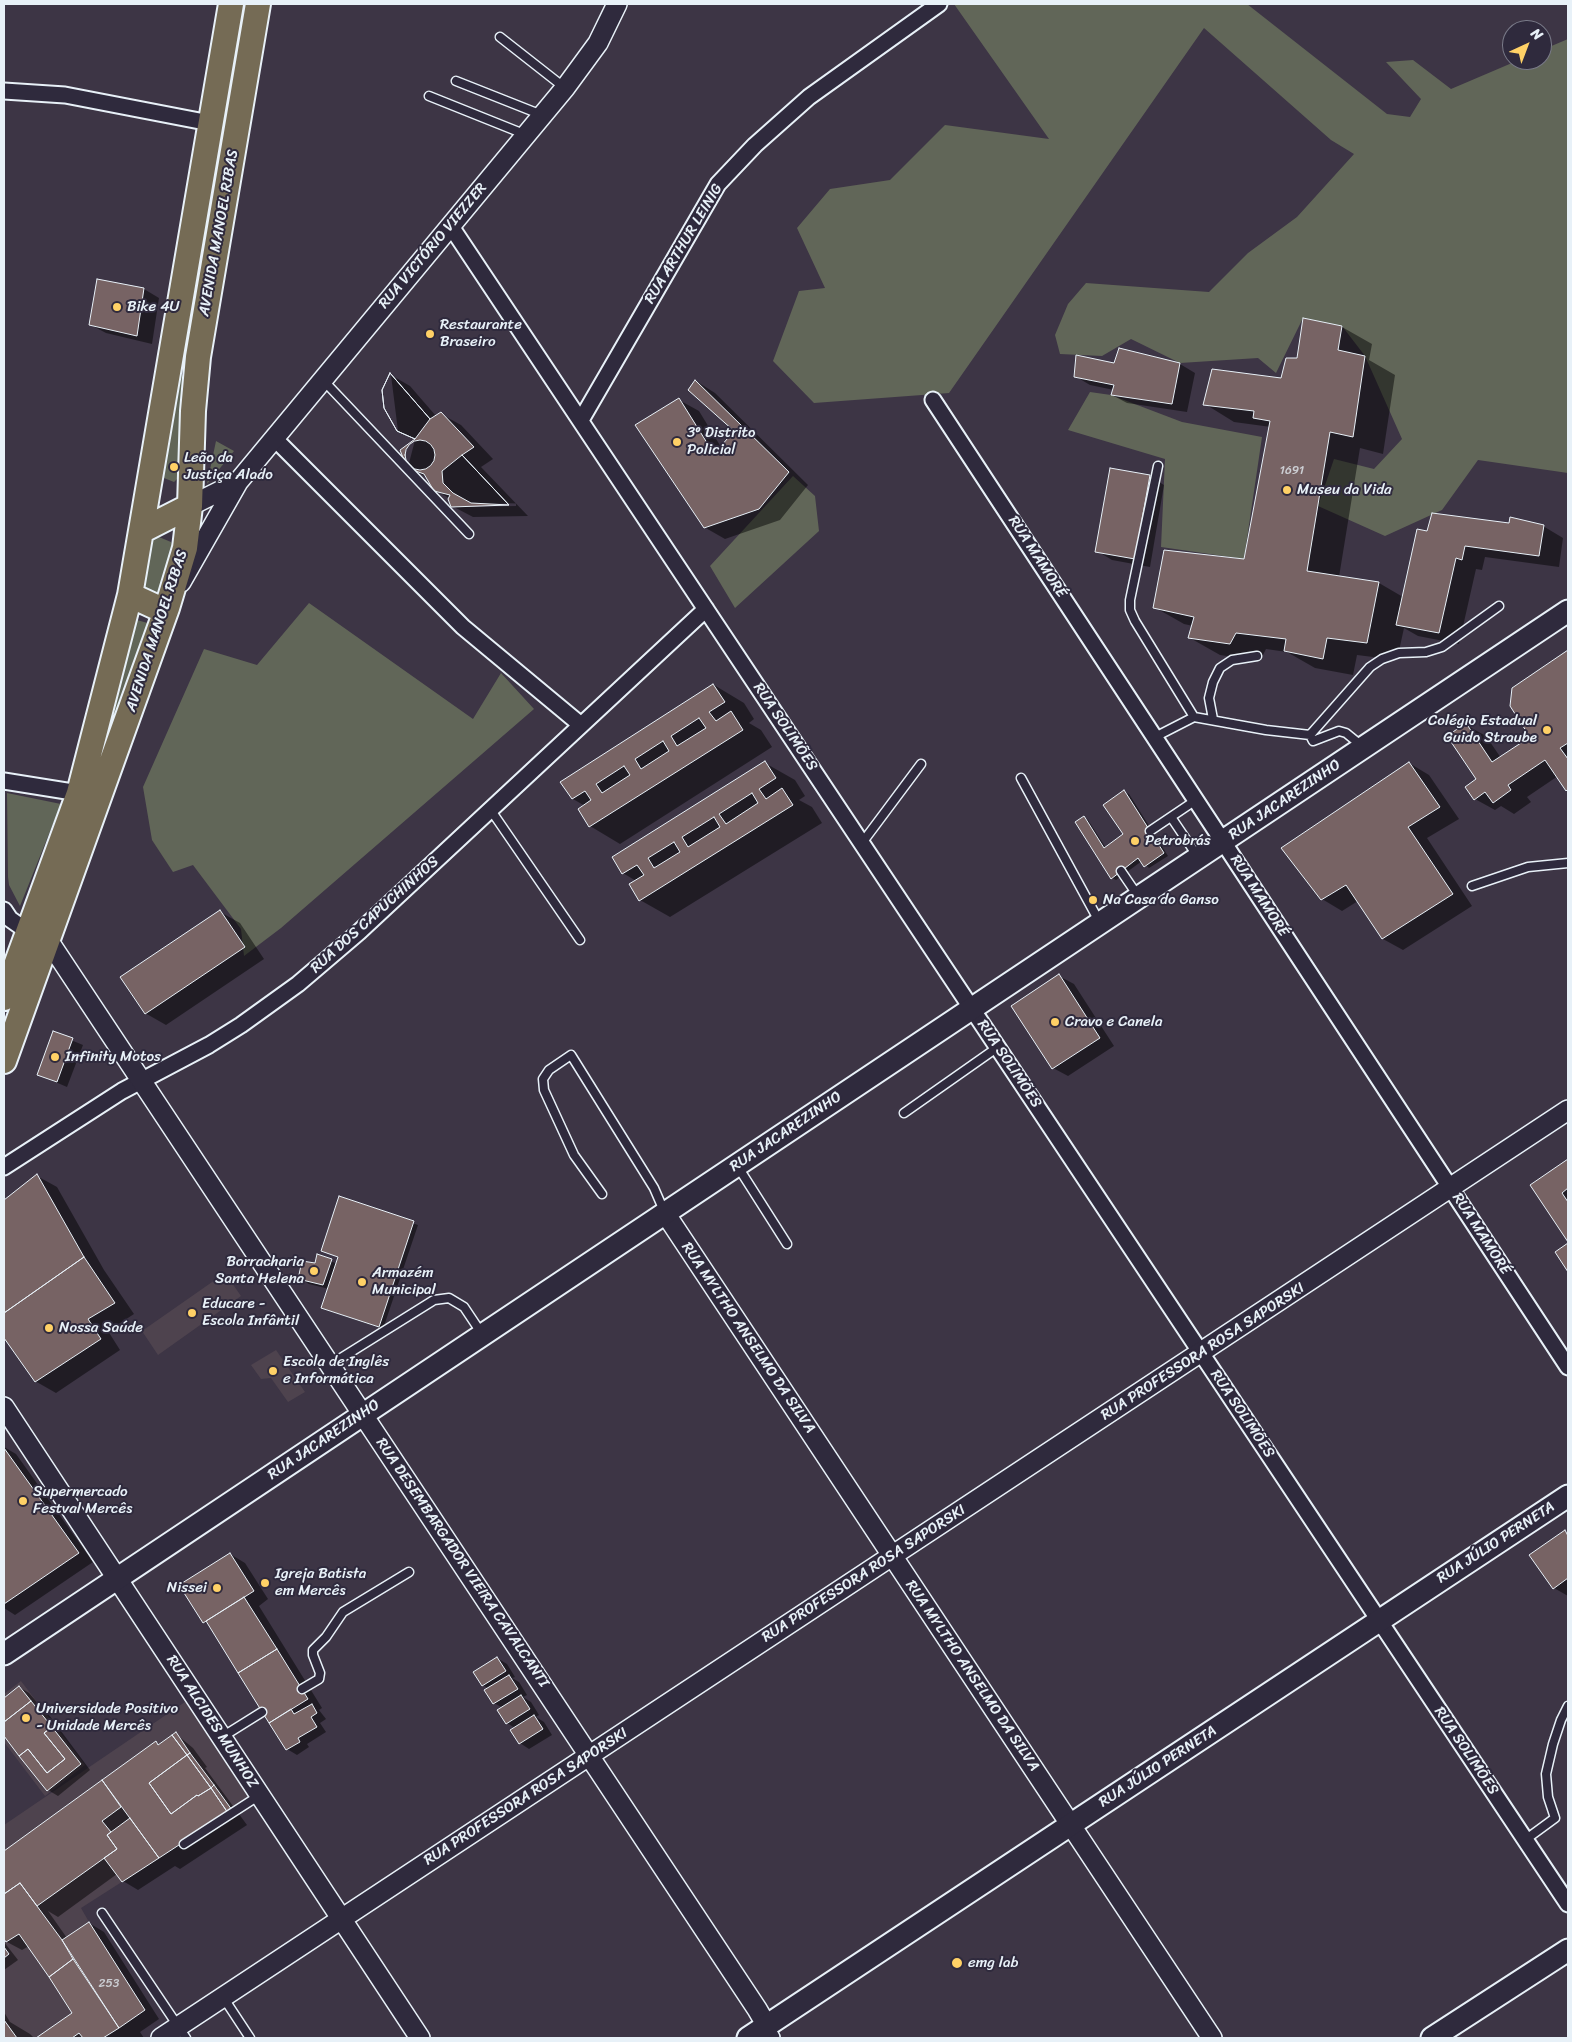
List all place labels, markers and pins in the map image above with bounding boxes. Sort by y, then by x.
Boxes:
place label: Bike 4U [127,298,179,316]
marker: Bike 4U [111,301,123,313]
place label: Restaurante Braseiro [440,316,522,351]
marker: Restaurante Braseiro [424,328,436,340]
place label: 3º Distrito Policial [687,424,756,459]
marker: 3º Distrito Policial [671,436,683,448]
place label: Leão da Justiça Alado [184,449,273,484]
marker: Leão da Justiça Alado [168,461,180,473]
place label: Museu da Vida [1297,481,1392,499]
marker: Museu da Vida [1281,484,1293,496]
place label: Colégio Estadual Guido Straube [1428,712,1537,747]
marker: Colégio Estadual Guido Straube [1541,724,1553,736]
place label: Petrobrás [1145,832,1211,850]
marker: Petrobrás [1129,835,1141,847]
place label: Na Casa do Ganso [1103,891,1219,909]
marker: Na Casa do Ganso [1087,894,1099,906]
place label: Cravo e Canela [1065,1013,1163,1031]
marker: Cravo e Canela [1049,1016,1061,1028]
place label: Infinity Motos [65,1048,161,1066]
marker: Infinity Motos [49,1051,61,1063]
place label: Borracharia Santa Helena [215,1253,304,1288]
place label: Armazém Municipal [372,1264,436,1299]
marker: Borracharia Santa Helena [308,1265,320,1277]
marker: Armazém Municipal [356,1276,368,1288]
place label: Educare - Escola Infântil [202,1295,299,1330]
marker: Educare - Escola Infântil [186,1307,198,1319]
place label: Nossa Saúde [59,1319,143,1337]
marker: Nossa Saúde [43,1322,55,1334]
place label: Escola de Inglês e Informática [283,1353,389,1388]
marker: Escola de Inglês e Informática [267,1365,279,1377]
place label: Supermercado Festval Mercês [33,1483,132,1518]
marker: Supermercado Festval Mercês [17,1495,29,1507]
place label: Igreja Batista em Mercês [275,1565,366,1600]
marker: Igreja Batista em Mercês [259,1577,271,1589]
place label: Nissei [167,1579,207,1597]
marker: Nissei [211,1582,223,1594]
place label: Universidade Positivo - Unidade Mercês [36,1700,178,1735]
marker: Universidade Positivo - Unidade Mercês [20,1712,32,1724]
place label: emg lab [968,1954,1019,1972]
marker: emg lab [950,1956,964,1970]

